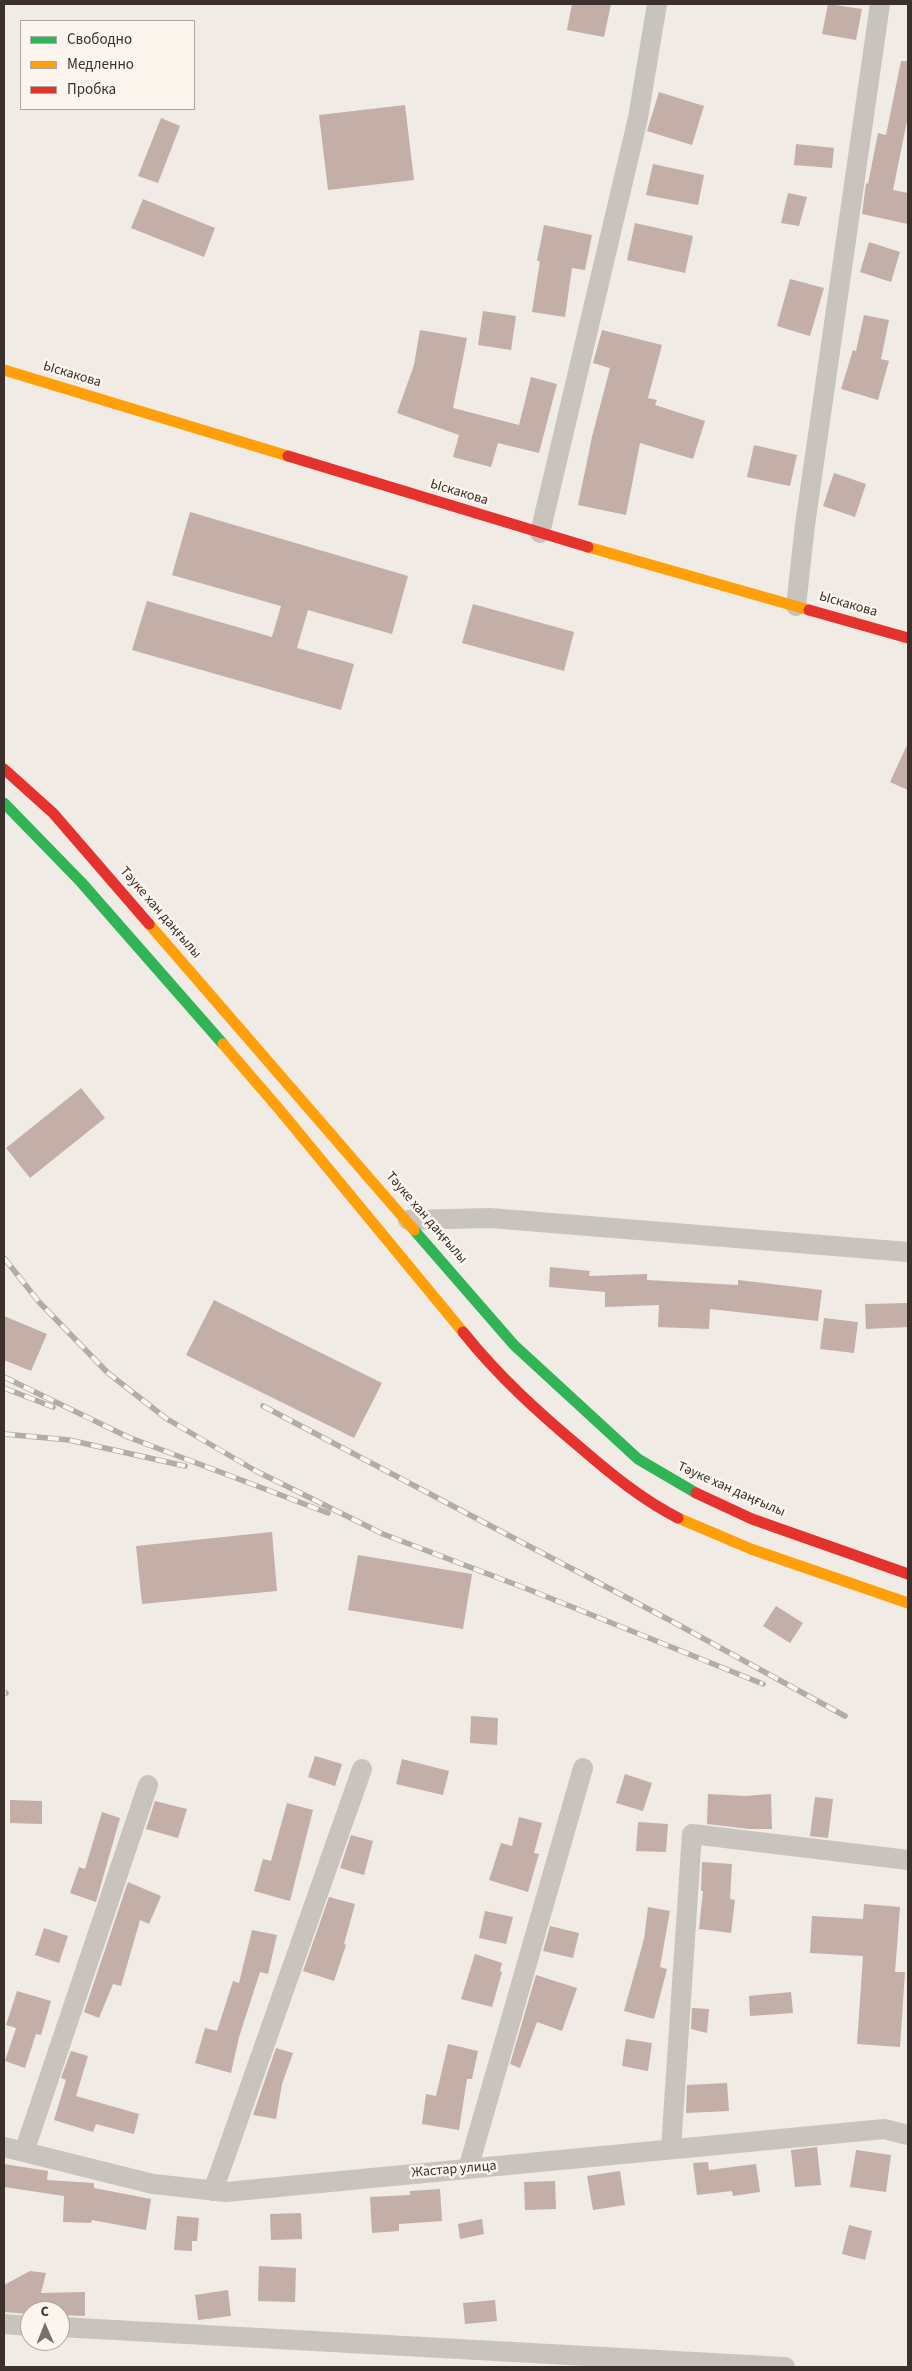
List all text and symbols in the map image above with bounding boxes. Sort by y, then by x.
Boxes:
legend [20,20,195,110]
text: Свободно [67,29,132,50]
text: Медленно [67,54,134,75]
text: Пробка [67,79,116,100]
street label: Ыскакова [41,358,103,392]
street label: Ыскакова [428,476,490,510]
street label: Ыскакова [817,589,879,621]
street label: Тәуке хан даңғылы [116,864,204,962]
street label: Тәуке хан даңғылы [382,1169,470,1267]
street label: Тәуке хан даңғылы [675,1459,787,1521]
street label: Жастар улица [411,2158,497,2182]
north arrow [20,2301,70,2351]
text: С [41,2302,49,2322]

